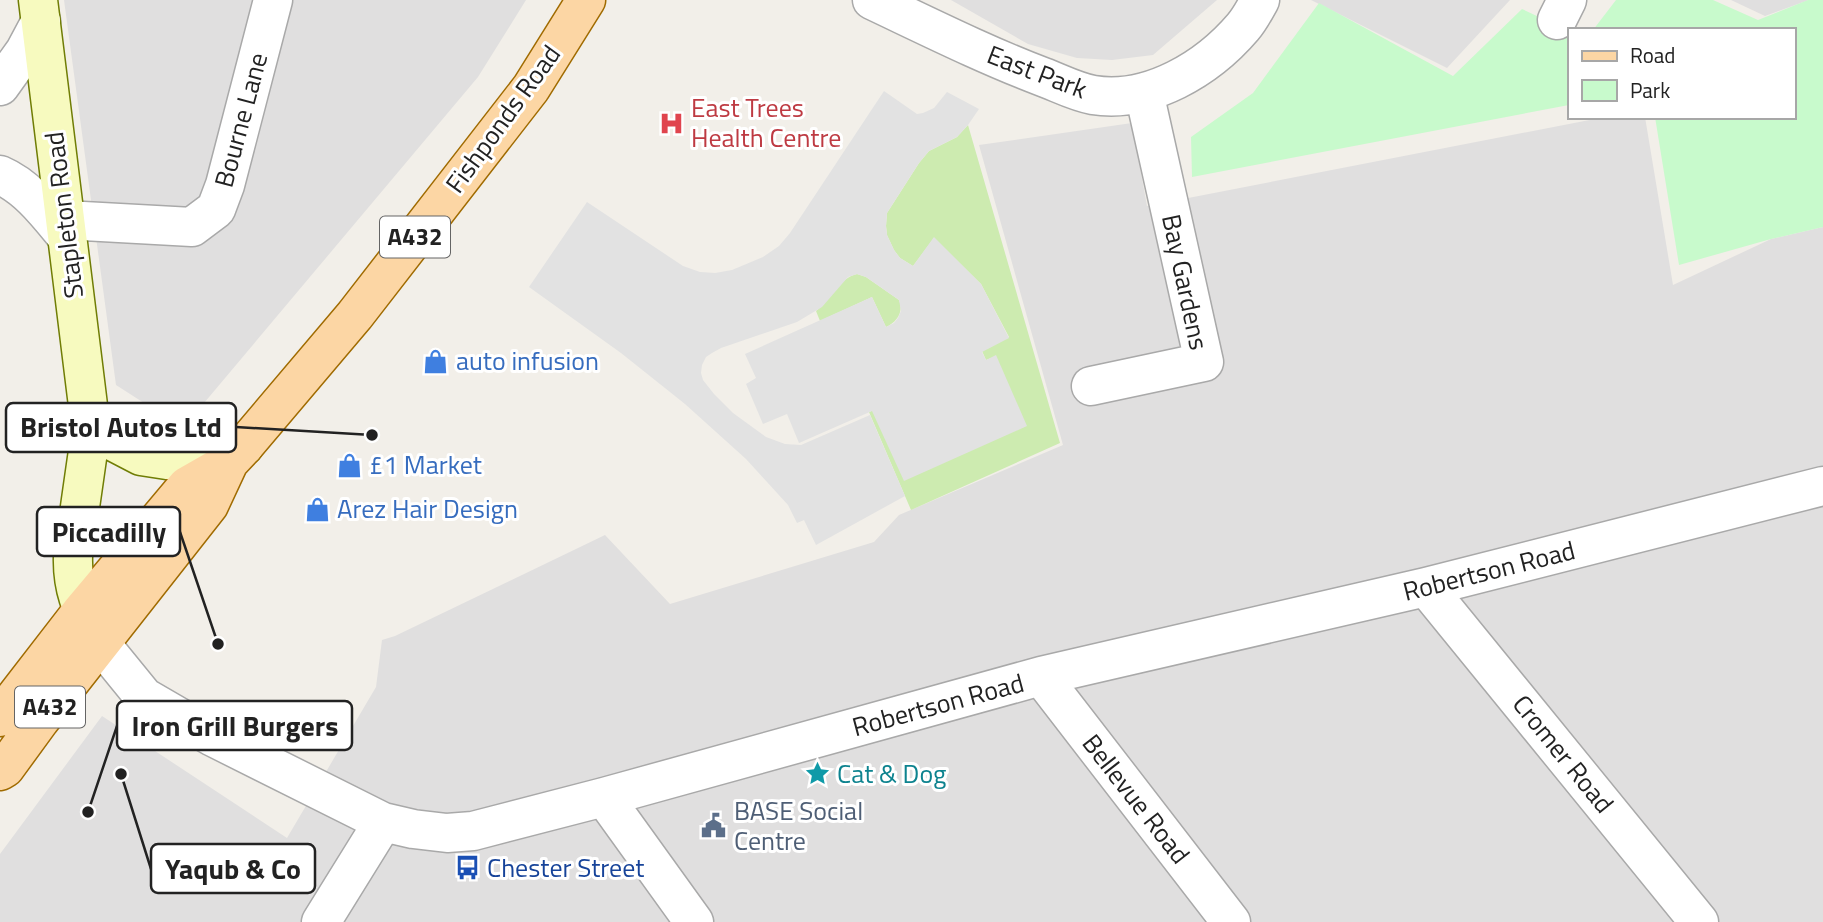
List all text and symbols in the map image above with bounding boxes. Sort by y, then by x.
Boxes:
legend [1568,28,1795,119]
street label: East Park [982,35,1093,108]
street label: Fishponds Road [435,37,570,201]
text: Road [1630,39,1675,71]
street label: Bourne Lane [204,48,277,192]
text: Park [1630,74,1670,106]
place label: East Trees Health Centre [691,88,841,157]
hospital icon: East Trees Health Centre [657,109,685,137]
street label: Stapleton Road [34,130,93,301]
street label: Bay Gardens [1152,210,1219,353]
road number: A432 [380,216,450,258]
place label: auto infusion [456,341,599,380]
shop icon: auto infusion [422,347,450,375]
callout: Bristol Autos Ltd [6,403,236,452]
text: Bristol Autos Ltd [20,405,222,448]
place label: £1 Market [369,445,482,484]
shop icon: £1 Market [335,451,363,479]
place label: Arez Hair Design [337,489,518,528]
shop icon: Arez Hair Design [303,495,331,523]
callout: Piccadilly [37,507,180,556]
text: Piccadilly [52,510,166,553]
street label: Robertson Road [1399,530,1579,611]
street label: Robertson Road [848,663,1028,746]
road number: A432 [15,686,85,728]
street label: Cromer Road [1503,686,1623,821]
callout: Iron Grill Burgers [117,701,352,750]
text: Iron Grill Burgers [132,704,338,747]
street label: Bellevue Road [1073,725,1200,872]
place label: Cat & Dog [837,754,947,793]
place icon: Cat & Dog [803,760,831,788]
place label: BASE Social Centre [734,791,863,860]
public building icon: BASE Social Centre [700,812,728,840]
callout: Yaqub & Co [151,844,315,893]
text: Yaqub & Co [165,847,301,890]
place label: Chester Street [487,848,644,887]
bus stop icon: Chester Street [453,854,481,882]

